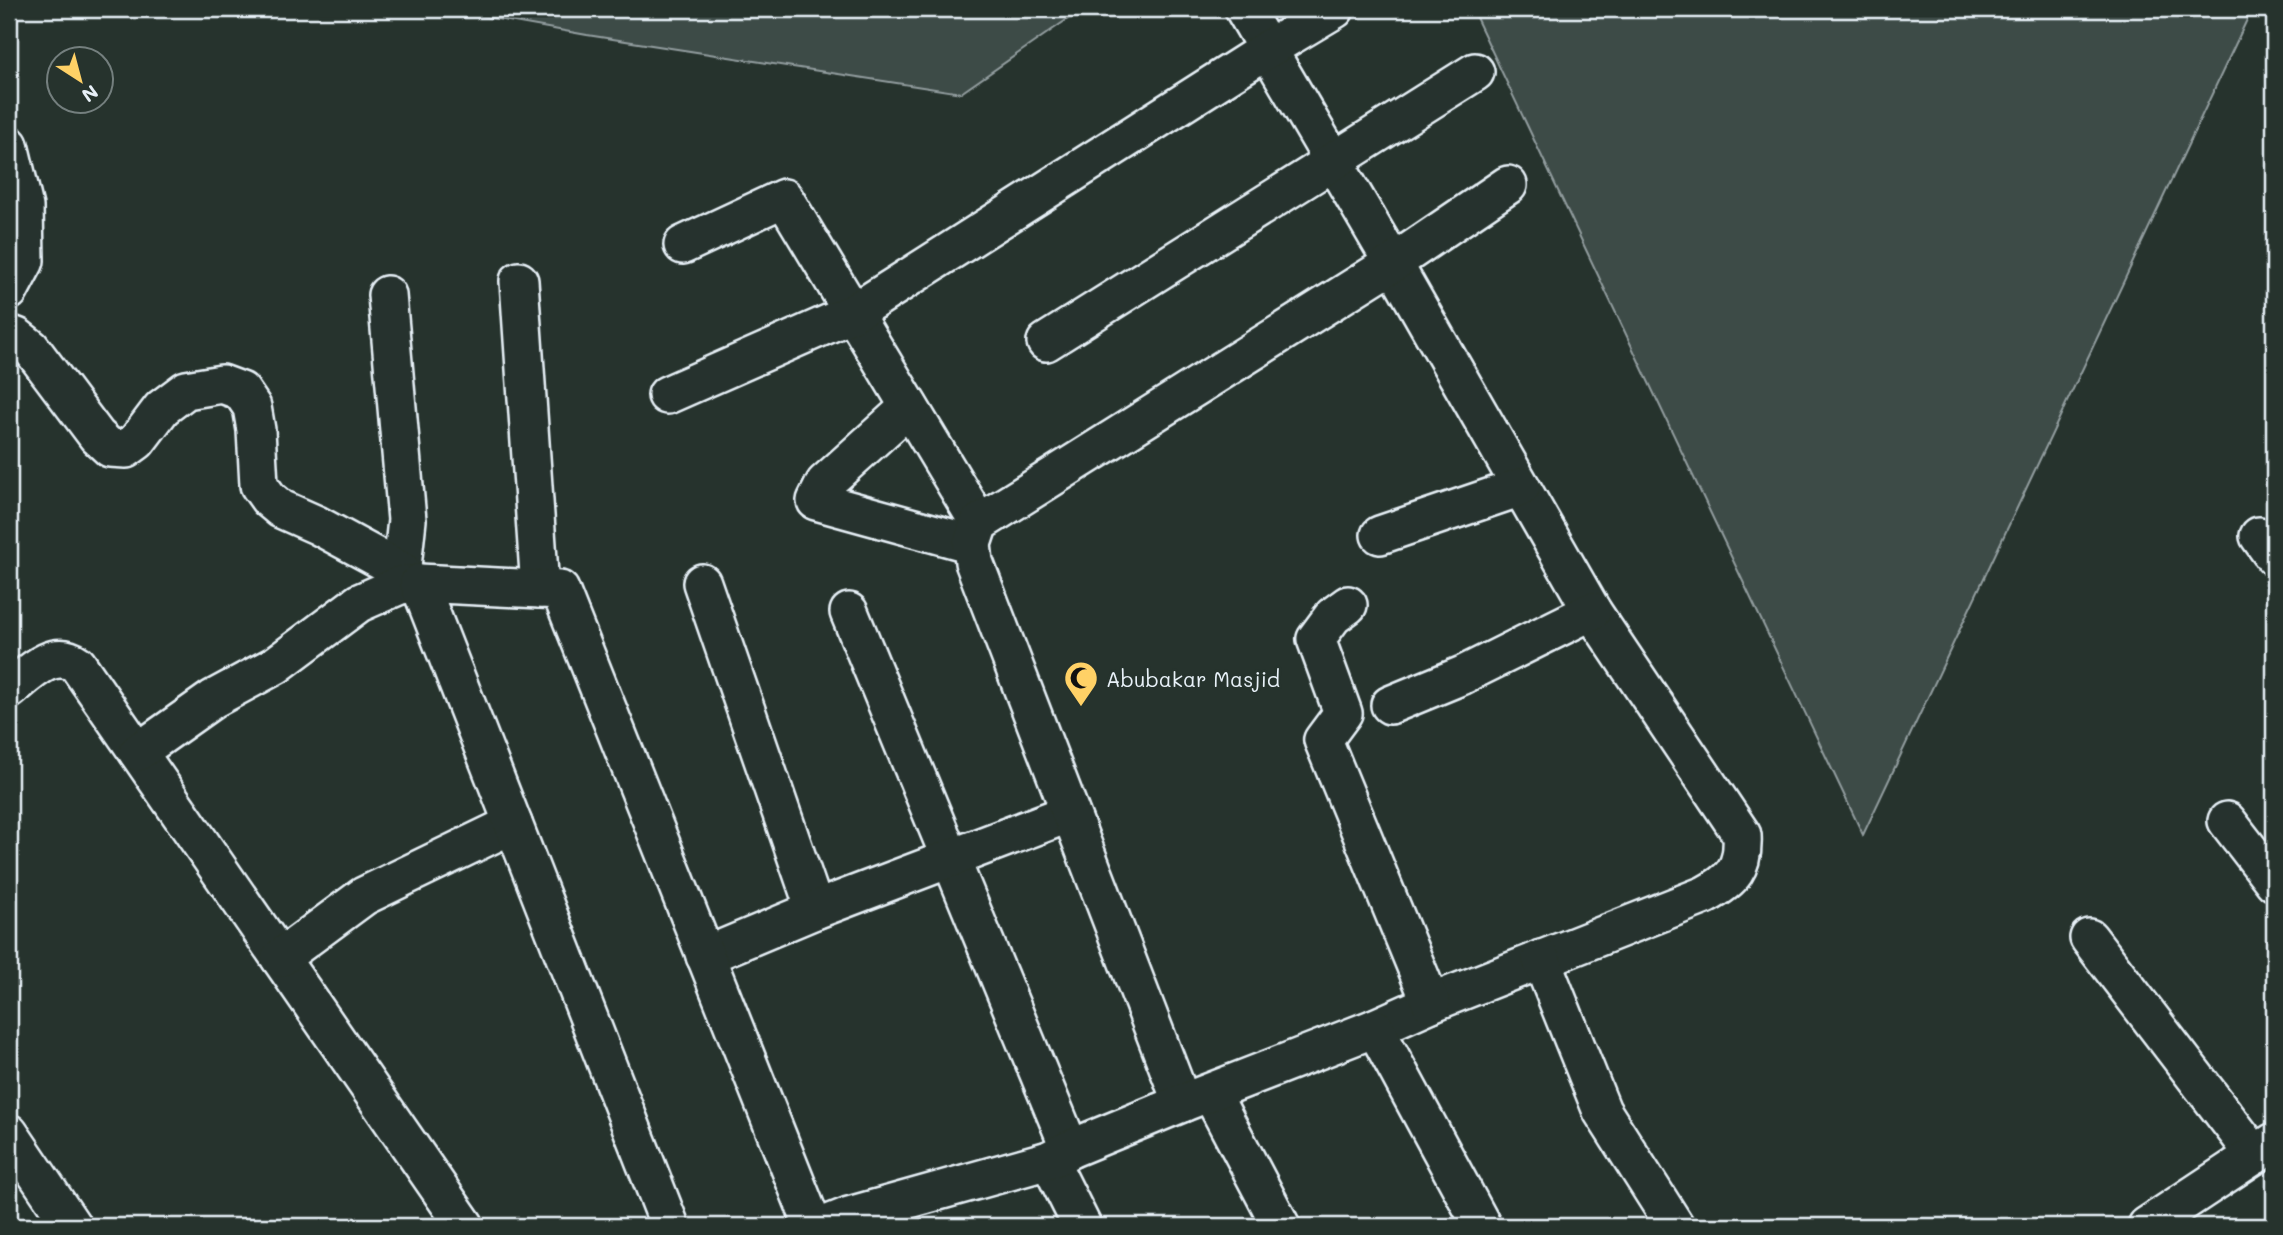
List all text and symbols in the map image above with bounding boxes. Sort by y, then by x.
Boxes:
north arrow [46,46,116,116]
text: N [77,80,103,109]
mosque icon: Abubakar Masjid [1062,659,1100,708]
place label: Abubakar Masjid [1106,665,1280,692]

